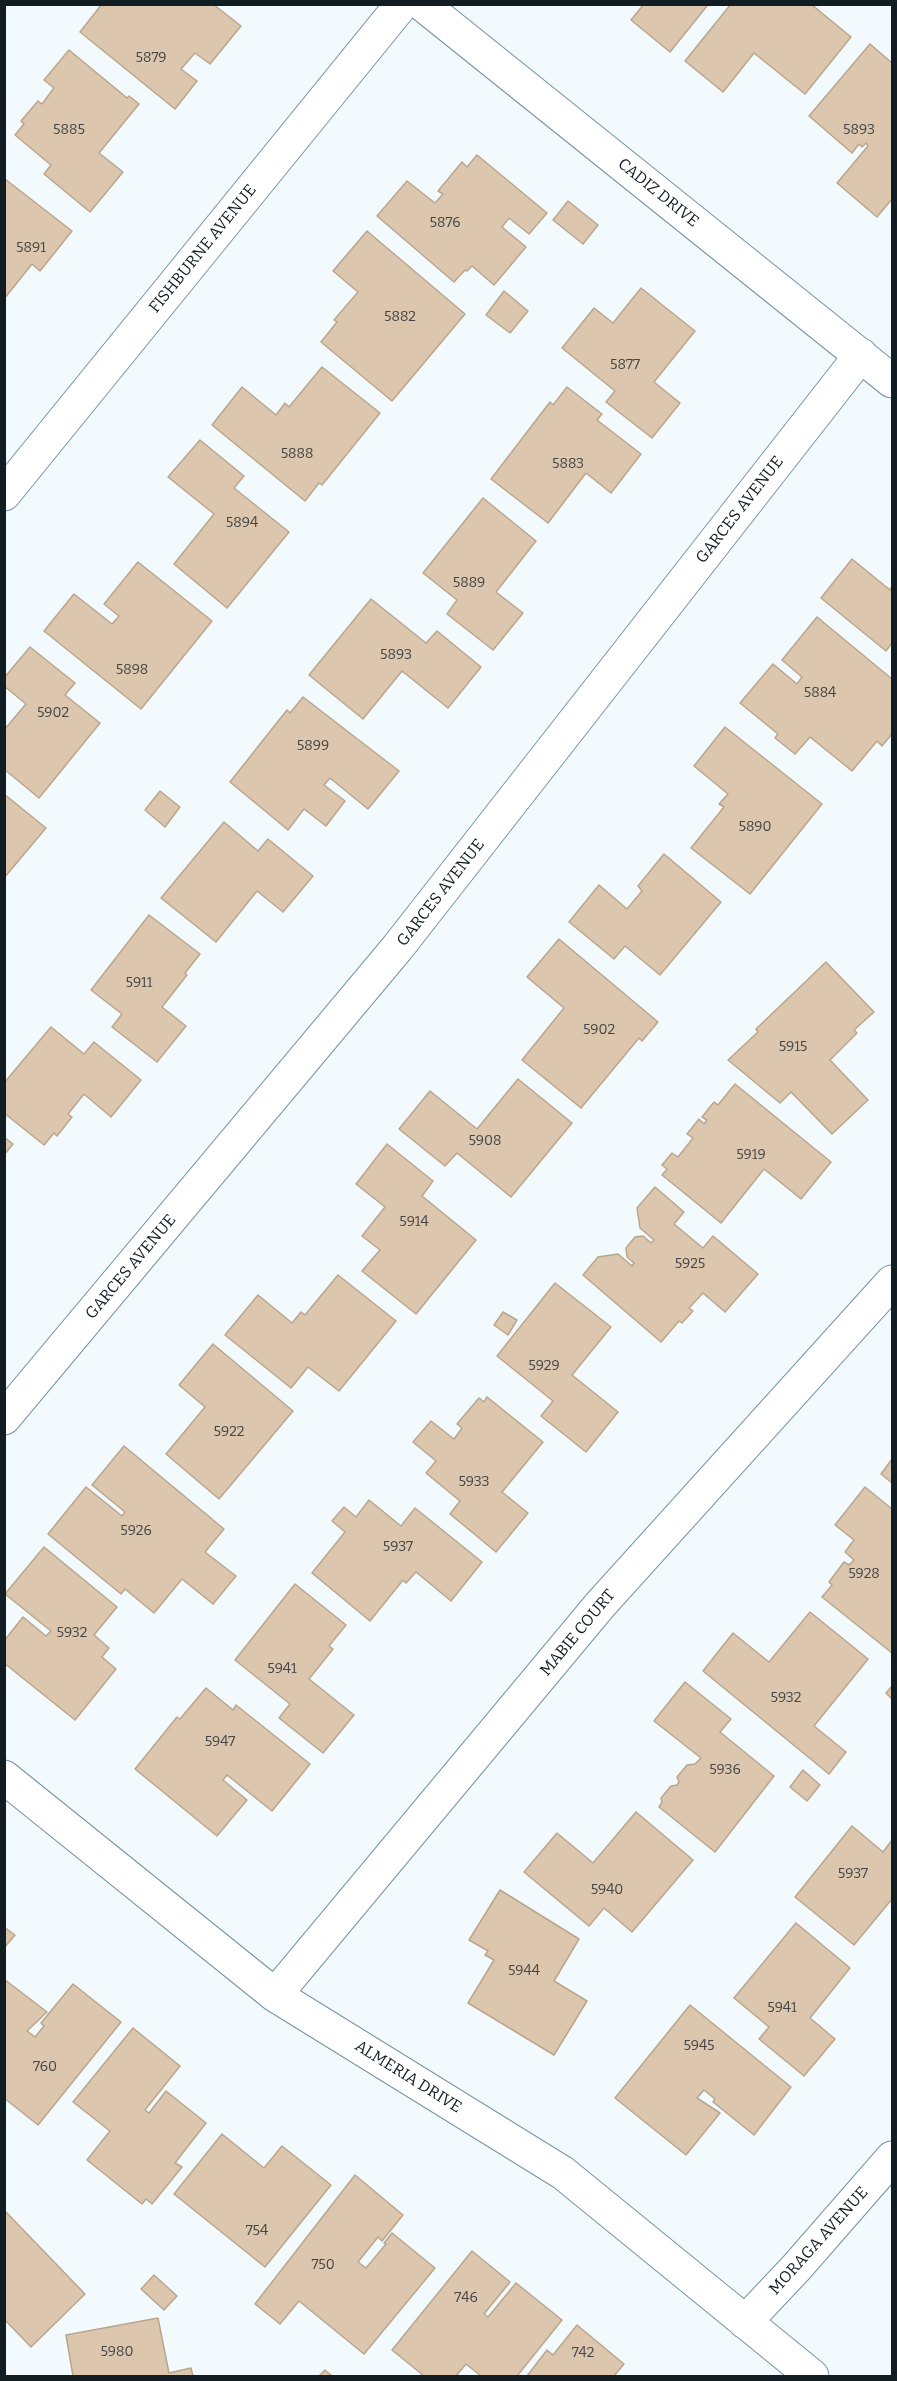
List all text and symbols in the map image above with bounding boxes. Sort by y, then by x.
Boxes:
house number: 5879 [136,50,166,66]
house number: 5885 [53,122,85,138]
house number: 5893 [843,122,875,138]
street label: CADIZ DRIVE [614,155,702,231]
street label: FISHBURNE AVENUE [145,181,261,317]
house number: 5876 [430,215,460,231]
house number: 5891 [16,240,46,256]
house number: 5882 [384,309,416,325]
house number: 5877 [610,357,640,373]
house number: 5888 [281,446,313,462]
street label: GARCES AVENUE [692,453,788,567]
house number: 5883 [552,456,584,472]
house number: 5894 [226,515,258,531]
house number: 5889 [453,575,485,591]
house number: 5893 [380,647,412,663]
house number: 5898 [116,662,148,678]
house number: 5884 [804,685,836,701]
house number: 5902 [37,705,69,721]
house number: 5899 [297,738,329,754]
house number: 5890 [738,819,772,835]
street label: GARCES AVENUE [393,836,489,950]
house number: 5911 [126,975,152,991]
house number: 5902 [583,1022,615,1038]
house number: 5915 [779,1039,807,1055]
house number: 5908 [469,1133,501,1149]
house number: 5919 [736,1147,766,1163]
street label: GARCES AVENUE [82,1211,180,1323]
house number: 5914 [399,1214,429,1230]
house number: 5925 [675,1256,705,1272]
house number: 5929 [528,1358,560,1374]
house number: 5922 [214,1424,244,1440]
house number: 5933 [459,1474,489,1490]
house number: 5926 [120,1523,152,1539]
house number: 5937 [383,1539,413,1555]
house number: 5928 [848,1566,880,1582]
street label: MABIE COURT [536,1586,620,1680]
house number: 5932 [57,1625,87,1641]
house number: 5941 [267,1661,297,1677]
house number: 5932 [771,1690,801,1706]
house number: 5947 [205,1734,235,1750]
house number: 5936 [709,1762,741,1778]
house number: 5937 [838,1866,868,1882]
house number: 5940 [591,1882,623,1898]
house number: 5944 [508,1963,540,1979]
house number: 5941 [767,2000,797,2016]
street label: ALMERIA DRIVE [351,2037,465,2117]
house number: 5945 [683,2038,715,2054]
house number: 760 [33,2059,57,2075]
street label: MORAGA AVENUE [766,2183,872,2299]
house number: 754 [246,2223,268,2239]
house number: 750 [311,2257,335,2273]
house number: 746 [454,2290,478,2306]
house number: 5980 [101,2344,133,2360]
house number: 742 [572,2345,594,2361]

